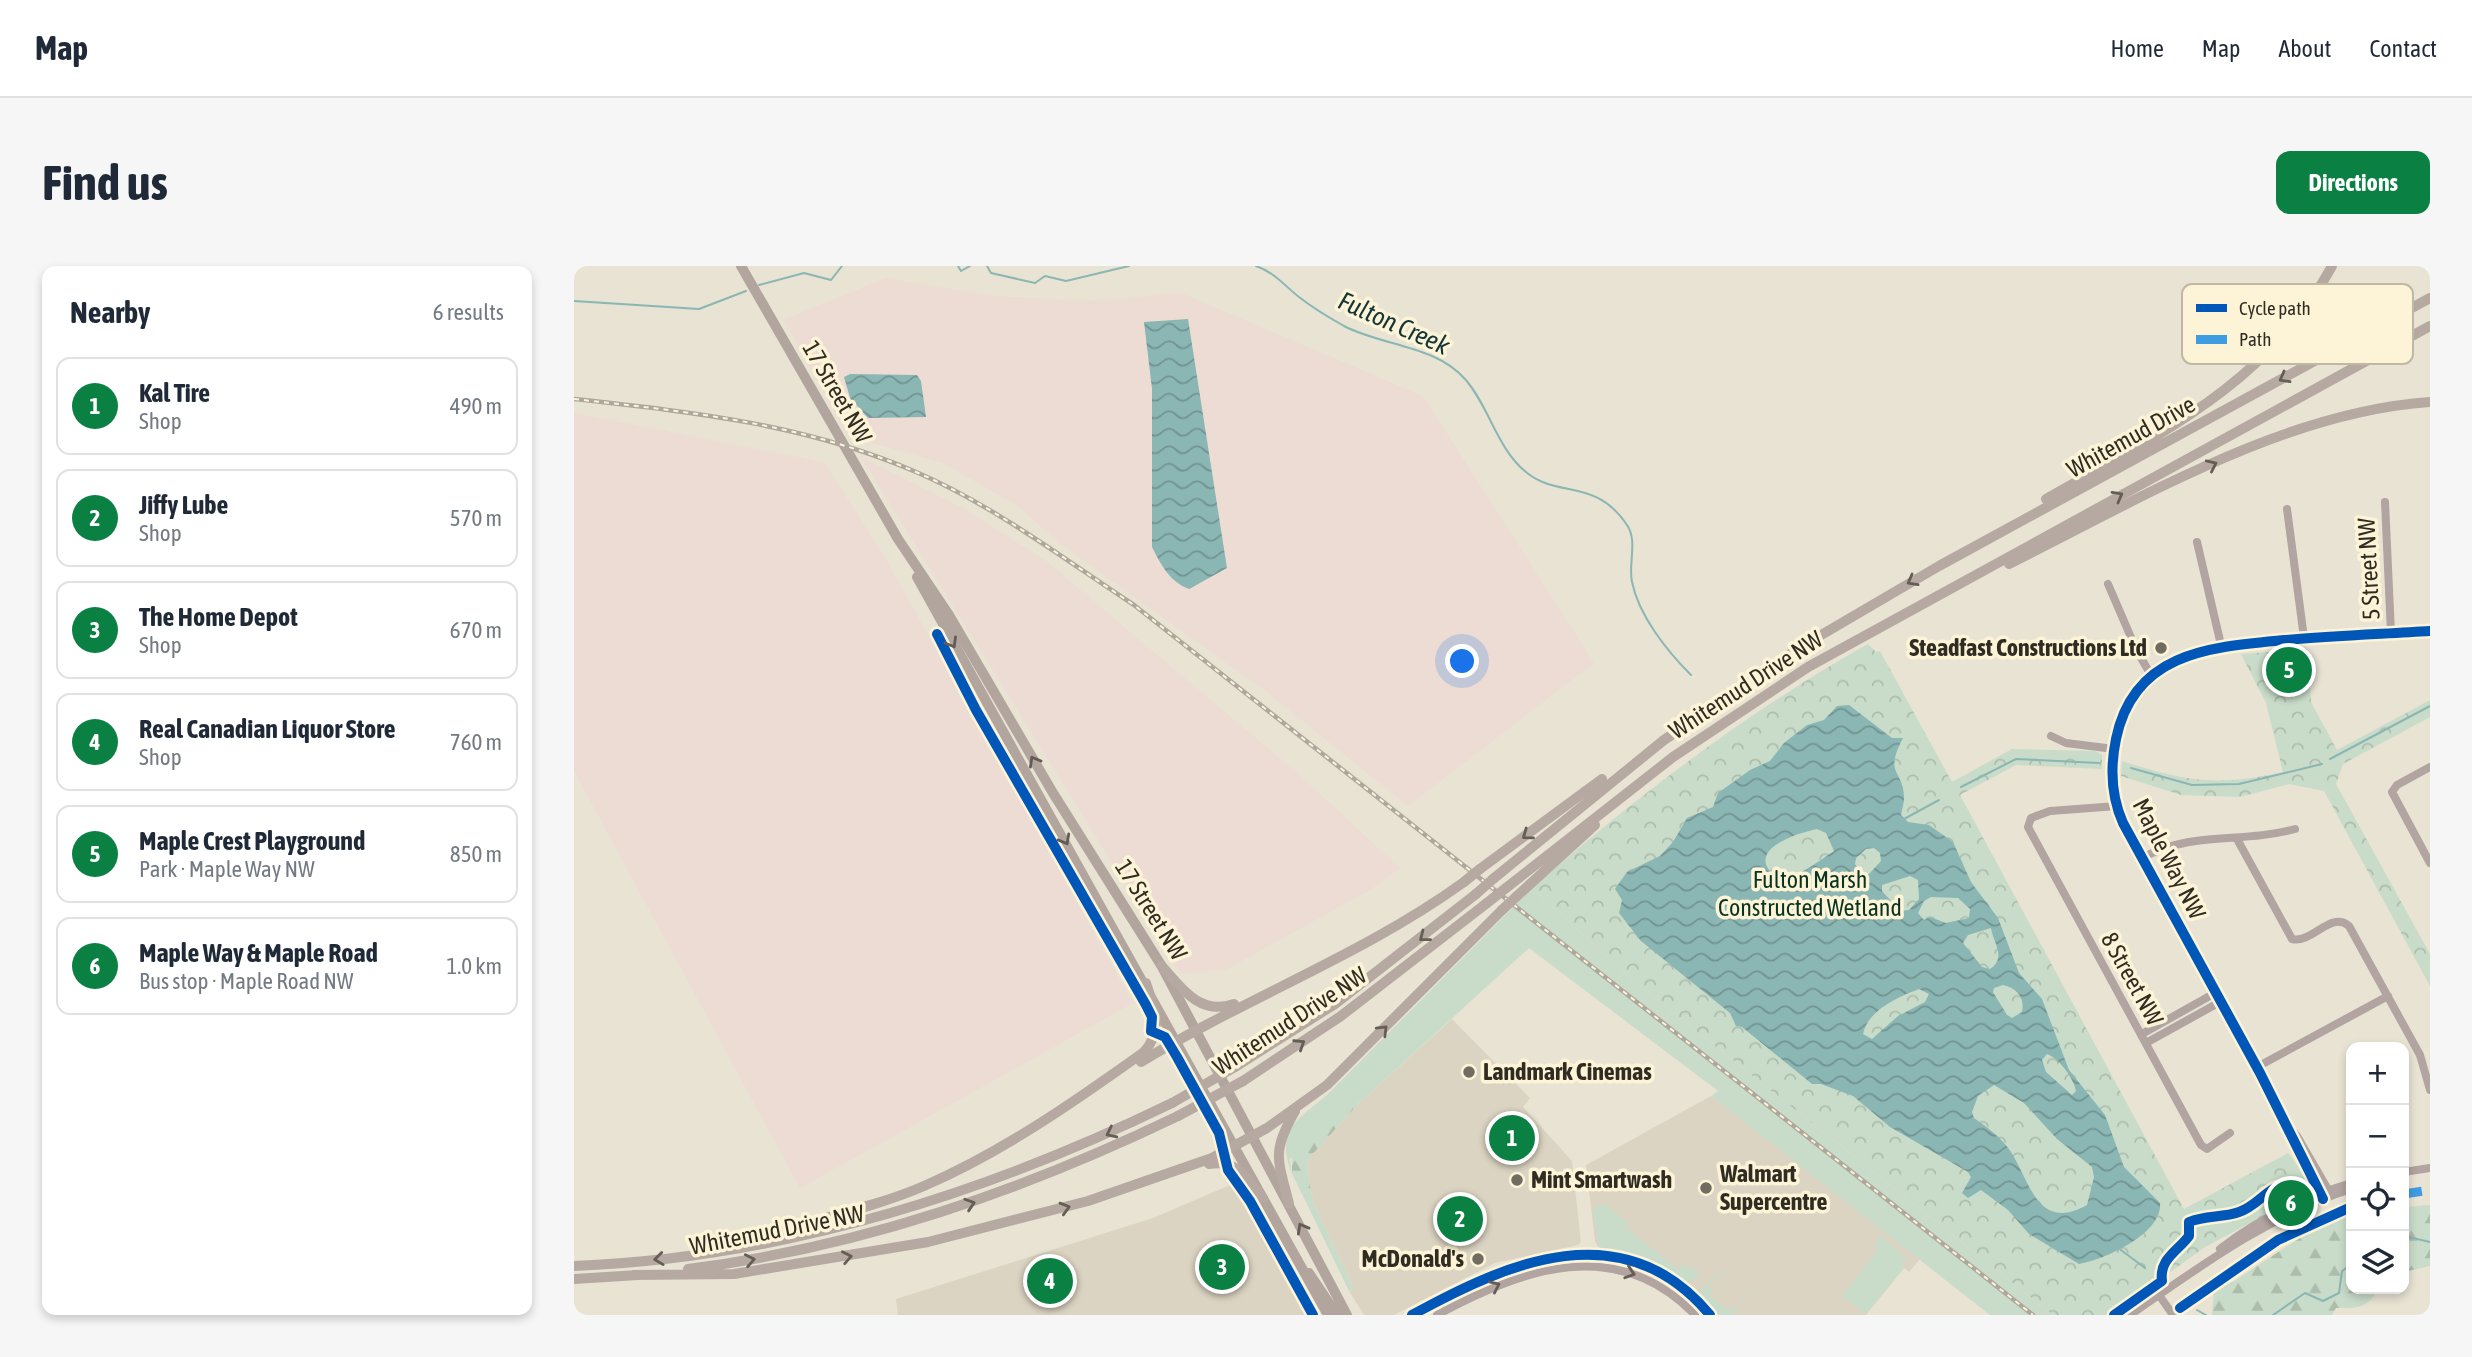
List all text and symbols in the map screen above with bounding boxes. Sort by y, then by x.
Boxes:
text: Map [35,29,88,67]
text: Home [2110,35,2164,62]
text: Map [2202,35,2240,62]
text: About [2278,35,2331,62]
text: Contact [2369,35,2437,62]
button: Directions [2276,151,2430,214]
text: Find us [42,154,168,210]
legend [2182,284,2413,364]
water label: Fulton Creek [1334,285,1455,361]
text: Nearby [70,295,150,329]
text: Cycle path [2239,297,2311,319]
text: 6 results [433,299,504,325]
text: Path [2239,328,2271,350]
street label: 17 Street NW [797,336,878,448]
one-way arrow [2279,369,2291,383]
text: Kal Tire [139,378,210,408]
street label: Whitemud Drive [2062,390,2200,483]
text: 1 [90,393,100,419]
text: 490 m [450,393,502,419]
text: Shop [139,408,182,434]
one-way arrow [2205,459,2217,473]
text: Jiffy Lube [139,490,228,520]
one-way arrow [2111,491,2123,505]
text: 2 [90,505,100,531]
text: 570 m [450,505,502,531]
street label: 5 Street NW [2352,517,2385,621]
text: Shop [139,520,182,546]
one-way arrow [1907,573,1920,586]
text: The Home Depot [139,602,298,632]
text: 3 [90,617,100,643]
text: 670 m [450,617,502,643]
street label: Whitemud Drive NW [1664,625,1828,744]
text: Shop [139,632,182,658]
place label: Steadfast Constructions Ltd [1909,634,2147,661]
one-way arrow [944,636,957,648]
marker: Steadfast Constructions Ltd [2153,640,2169,656]
your location [1445,644,1479,678]
pin: 5 [2266,644,2312,696]
text: Real Canadian Liquor Store [139,714,396,744]
text: 4 [90,729,100,755]
text: 760 m [450,729,502,755]
text: Shop [139,744,182,770]
one-way arrow [1030,756,1043,769]
street label: Maple Way NW [2128,794,2212,924]
text: Maple Crest Playground [139,826,365,856]
one-way arrow [1522,826,1535,839]
one-way arrow [1057,833,1070,846]
text: 5 [90,841,100,867]
text: 850 m [450,841,502,867]
street label: 17 Street NW [1110,855,1193,965]
text: Park · Maple Way NW [139,856,315,882]
park label: Fulton Marsh Constructed Wetland [1718,866,1902,921]
street label: 8 Street NW [2096,928,2169,1030]
one-way arrow [1419,929,1431,942]
text: Maple Way & Maple Road [139,938,378,968]
text: 6 [90,953,100,979]
text: 1.0 km [446,953,502,979]
street label: Whitemud Drive NW [1208,961,1372,1080]
text: Bus stop · Maple Road NW [139,968,354,994]
one-way arrow [1375,1025,1388,1038]
one-way arrow [1292,1039,1305,1052]
map controls [2346,1042,2409,1294]
button: + [2346,1042,2409,1105]
place label: Landmark Cinemas [1483,1058,1652,1085]
marker: Landmark Cinemas [1461,1064,1477,1080]
button: − [2346,1105,2409,1168]
pin: 1 [1489,1112,1535,1164]
one-way arrow [1106,1124,1118,1138]
place label: Walmart Supercentre [1719,1160,1827,1215]
place label: Mint Smartwash [1531,1166,1672,1193]
button: locate [2346,1168,2409,1231]
marker: Mint Smartwash [1509,1172,1525,1188]
pin: 6 [2268,1177,2314,1229]
marker: Walmart Supercentre [1698,1180,1714,1196]
pin: 2 [1437,1193,1483,1245]
one-way arrow [963,1198,975,1212]
street label: Whitemud Drive NW [687,1199,867,1260]
one-way arrow [1059,1201,1071,1216]
one-way arrow [1297,1222,1310,1235]
button: layers [2346,1231,2409,1294]
pin: 3 [1199,1241,1245,1293]
place label: McDonald's [1362,1245,1465,1272]
one-way arrow [653,1251,665,1266]
one-way arrow [841,1251,853,1266]
marker: McDonald's [1470,1251,1486,1267]
one-way arrow [744,1253,756,1268]
pin: 4 [1027,1255,1073,1307]
one-way arrow [1623,1265,1635,1280]
one-way arrow [1488,1280,1500,1294]

